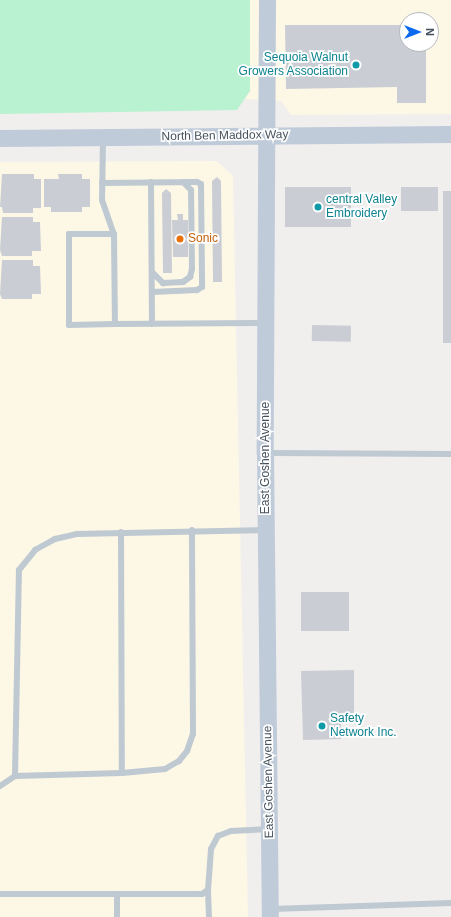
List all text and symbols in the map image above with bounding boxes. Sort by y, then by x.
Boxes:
north arrow [399,12,439,52]
text: N [424,28,436,36]
place label: Sequoia Walnut Growers Association [238,51,348,79]
marker: Sequoia Walnut Growers Association [351,60,361,70]
street label: North Ben Maddox Way [161,128,289,144]
place label: central Valley Embroidery [326,193,397,221]
marker: central Valley Embroidery [313,202,323,212]
place label: Sonic [188,232,218,246]
marker: Sonic [175,234,185,244]
street label: East Goshen Avenue [259,401,273,515]
place label: Safety Network Inc. [330,712,397,740]
marker: Safety Network Inc. [317,721,327,731]
street label: East Goshen Avenue [261,725,277,839]

